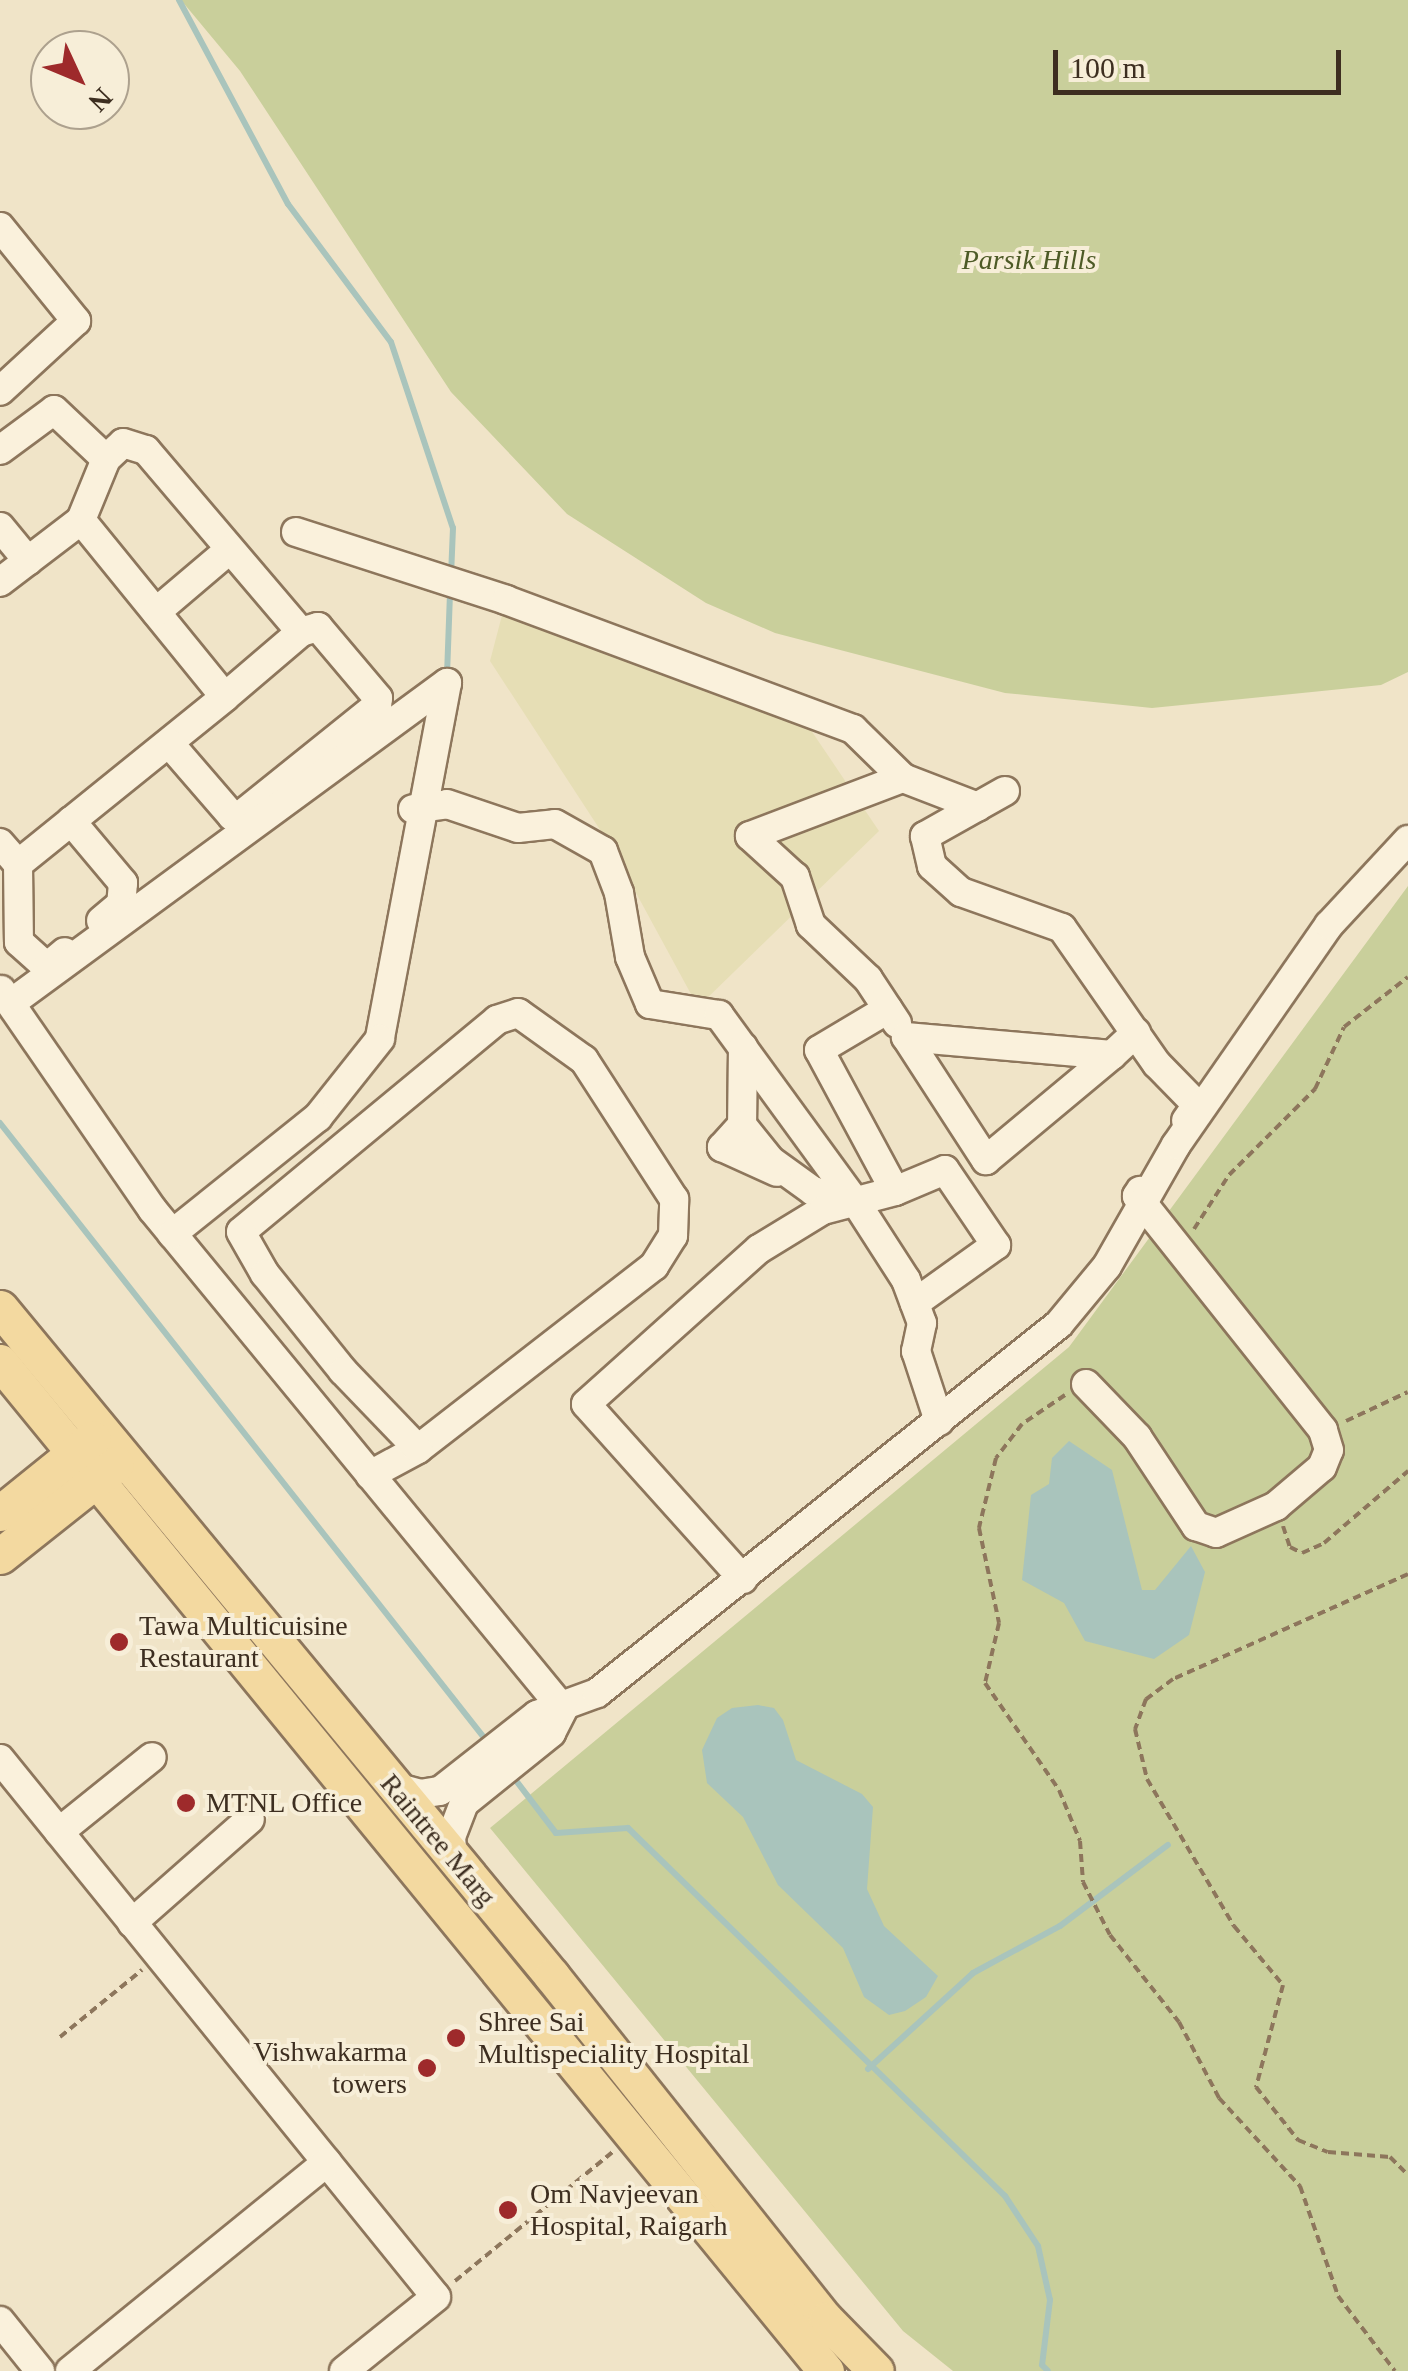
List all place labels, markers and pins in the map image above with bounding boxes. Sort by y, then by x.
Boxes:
place label: Tawa Multicuisine Restaurant [139,1609,348,1675]
marker: Tawa Multicuisine Restaurant [108,1631,130,1653]
place label: MTNL Office [206,1786,363,1820]
marker: MTNL Office [175,1792,197,1814]
place label: Shree Sai Multispeciality Hospital [478,2005,749,2071]
marker: Shree Sai Multispeciality Hospital [443,2025,469,2051]
place label: Vishwakarma towers [253,2035,407,2101]
marker: Vishwakarma towers [416,2057,438,2079]
place label: Om Navjeevan Hospital, Raigarh [530,2177,728,2243]
marker: Om Navjeevan Hospital, Raigarh [495,2197,521,2223]

